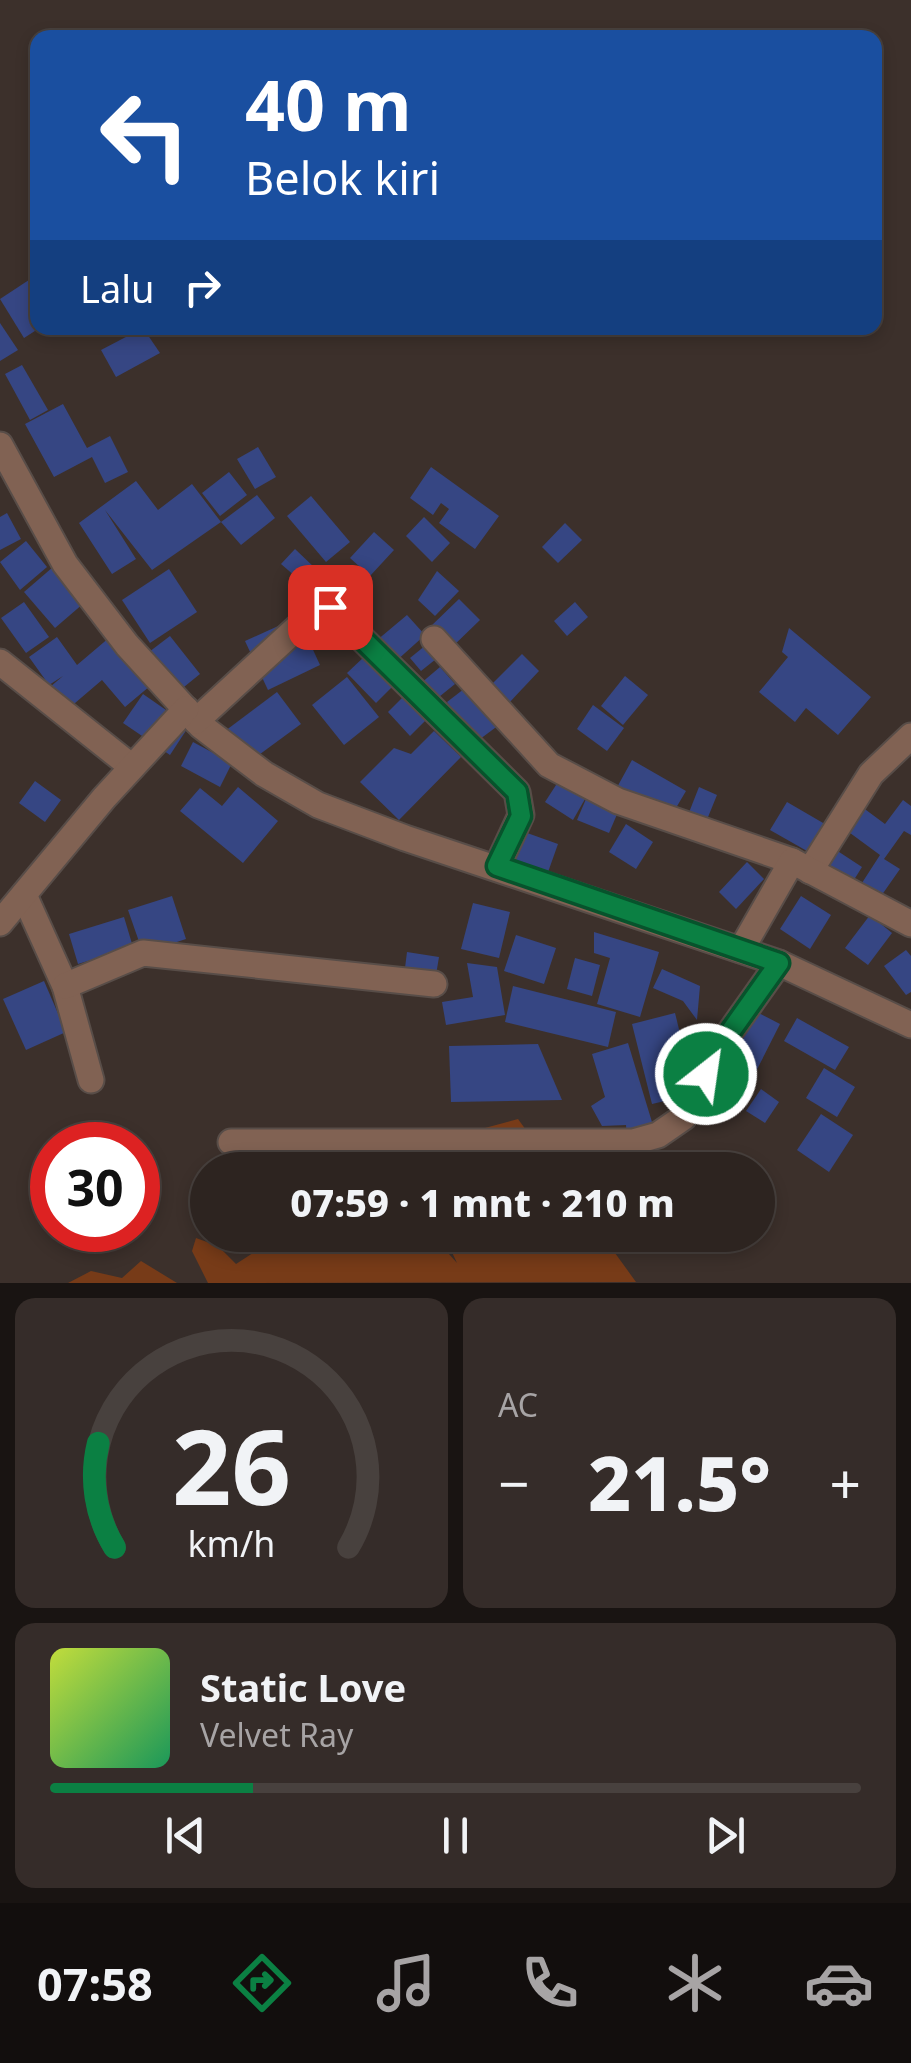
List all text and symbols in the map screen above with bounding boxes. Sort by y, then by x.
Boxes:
text: 40 m [245,56,412,152]
icon: left [80,70,210,200]
text: Belok kiri [245,147,440,208]
icon: right [175,260,230,315]
text: Lalu [80,262,155,314]
pin [288,565,373,650]
icon: arrive [303,580,358,635]
position arrow [654,1022,758,1126]
speed limit sign: 30 [30,1122,160,1252]
text: 07:59 · 1 mnt · 210 m [290,1176,675,1228]
text: AC [498,1383,538,1426]
text: 26 [172,1394,291,1535]
text: 21.5° [588,1431,771,1533]
text: − [498,1445,529,1520]
text: + [830,1445,861,1520]
text: km/h [188,1519,275,1567]
text: Static Love [200,1661,406,1713]
text: Velvet Ray [200,1713,353,1756]
icon: previous [158,1808,213,1863]
icon: pause [428,1808,483,1863]
icon: next [698,1808,753,1863]
icon: directions [227,1948,297,2018]
icon: music [371,1948,441,2018]
icon: phone [515,1948,585,2018]
icon: climate [660,1948,730,2018]
icon: car [804,1948,874,2018]
text: 07:58 [37,1953,153,2014]

